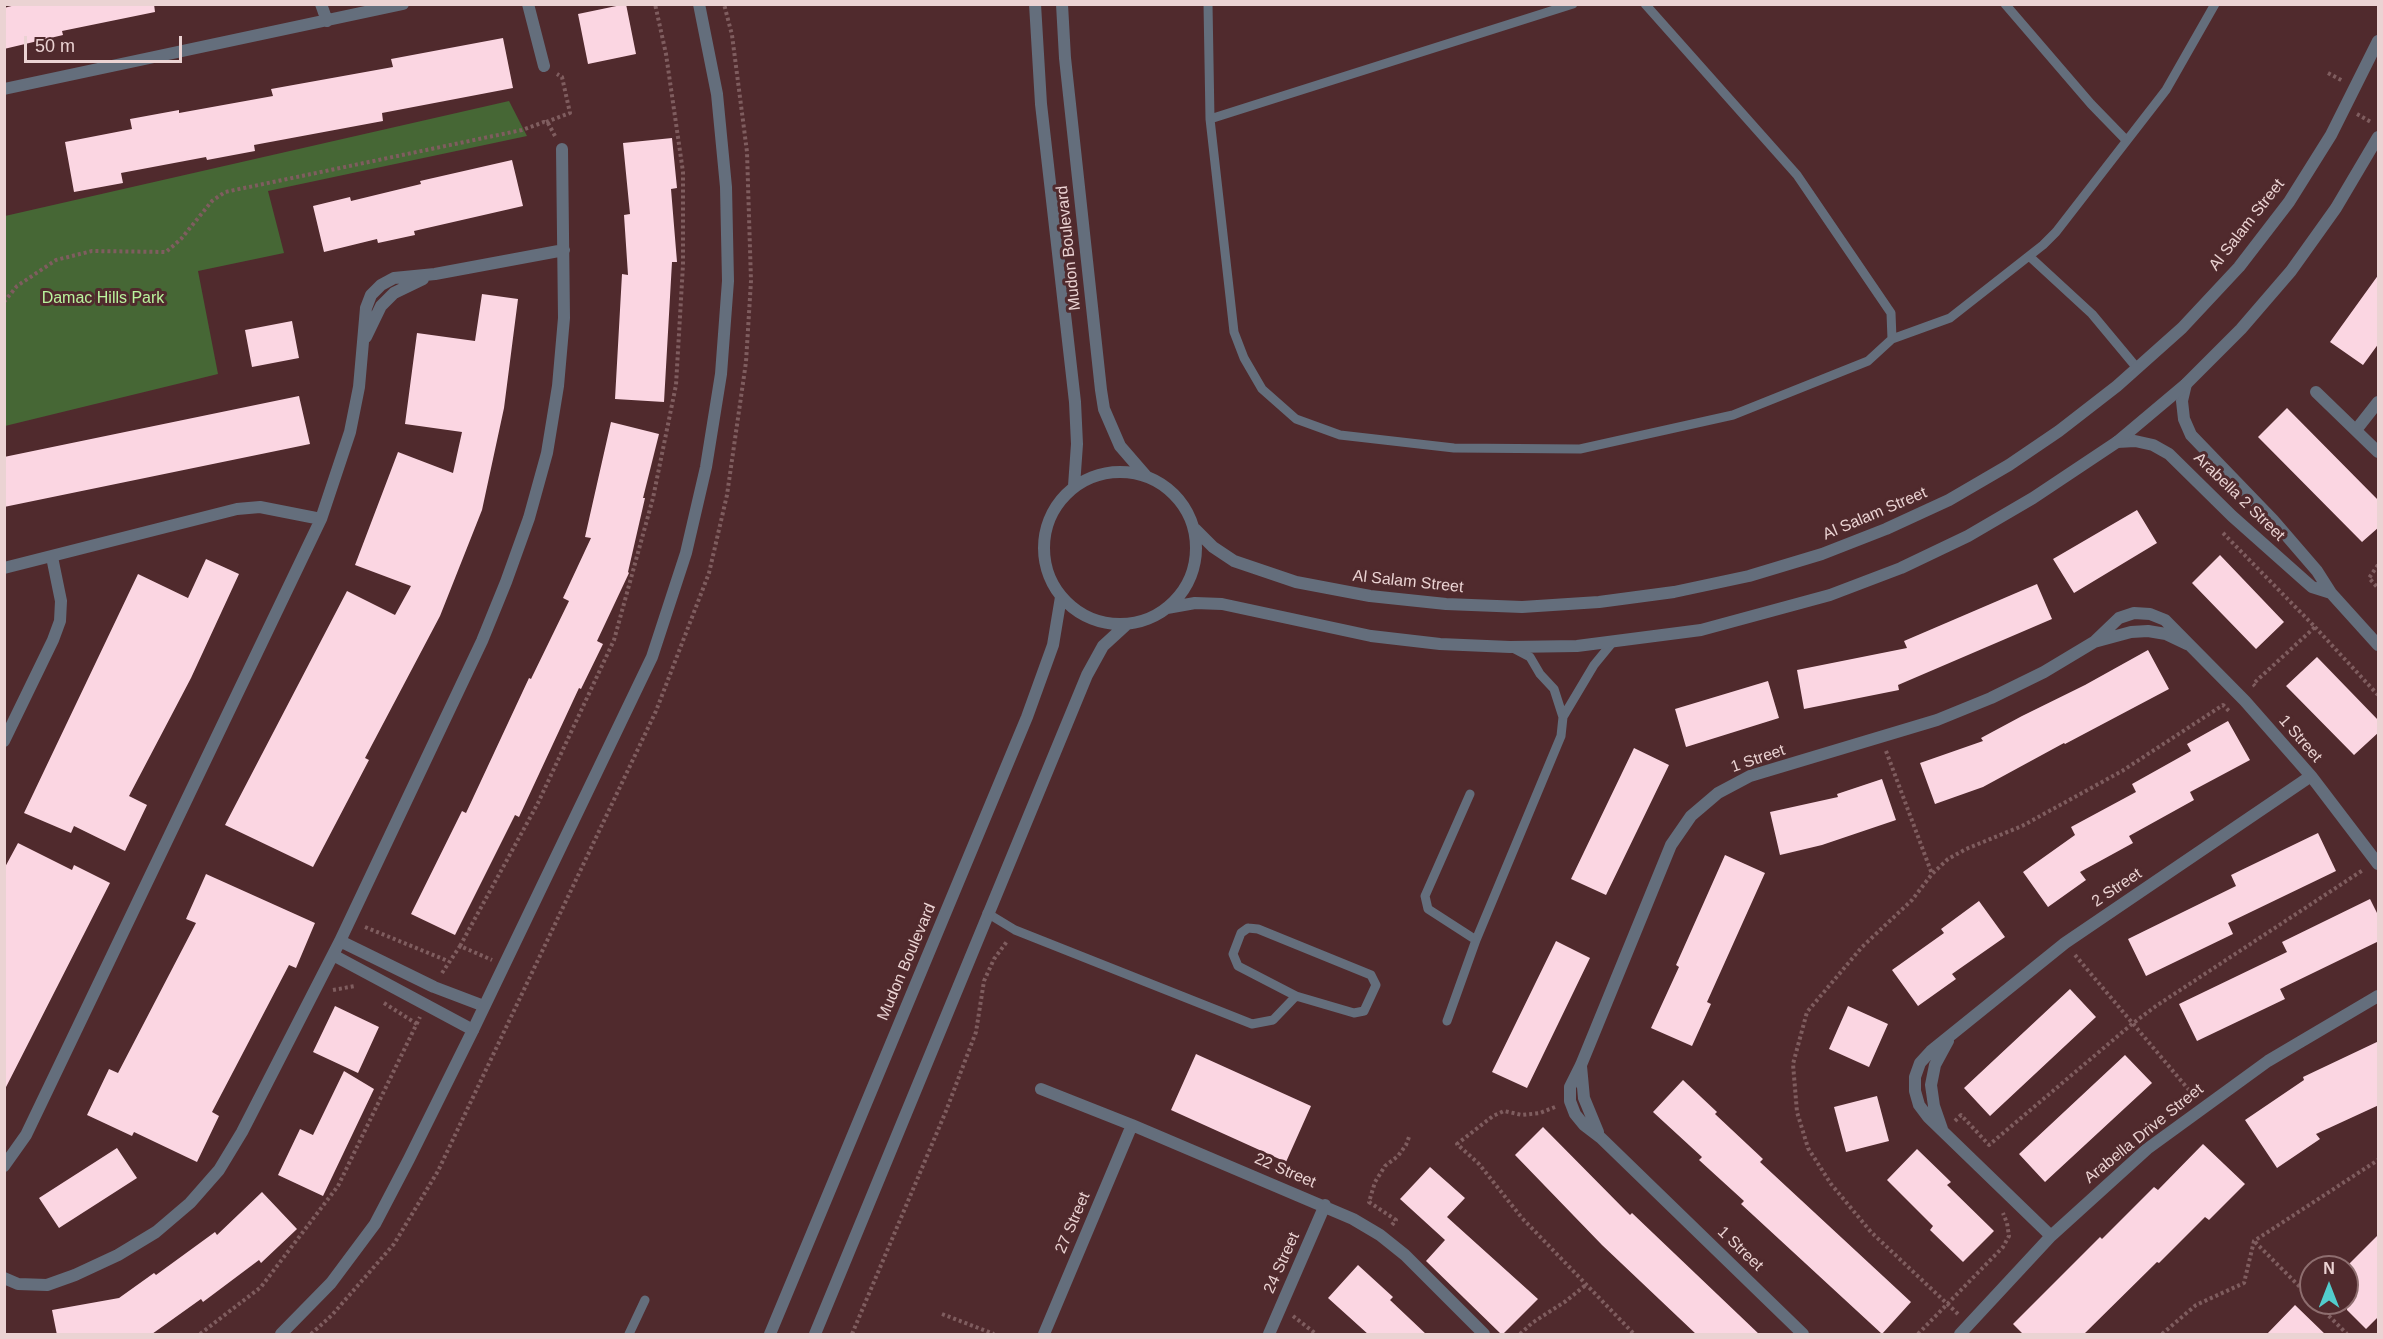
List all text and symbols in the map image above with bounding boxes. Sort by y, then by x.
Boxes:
scale bar [27,24,184,62]
text: 50 m [35,36,75,56]
street label: Al Salam Street [2205,175,2289,275]
street label: Mudon Boulevard [1053,185,1085,311]
park label: Damac Hills Park [42,289,164,309]
street label: Arabella 2 Street [2189,449,2289,545]
street label: Al Salam Street [1820,483,1930,545]
street label: Al Salam Street [1352,567,1464,597]
street label: 1 Street [2274,712,2326,766]
street label: 1 Street [1728,741,1788,777]
street label: 2 Street [2088,864,2146,912]
street label: Mudon Boulevard [874,901,940,1023]
street label: Arabella Drive Street [2081,1080,2207,1188]
street label: 22 Street [1251,1149,1319,1193]
street label: 27 Street [1051,1189,1095,1257]
street label: 1 Street [1713,1223,1767,1275]
street label: 24 Street [1260,1229,1304,1297]
north arrow [2299,1255,2359,1315]
text: N [2323,1260,2335,1277]

